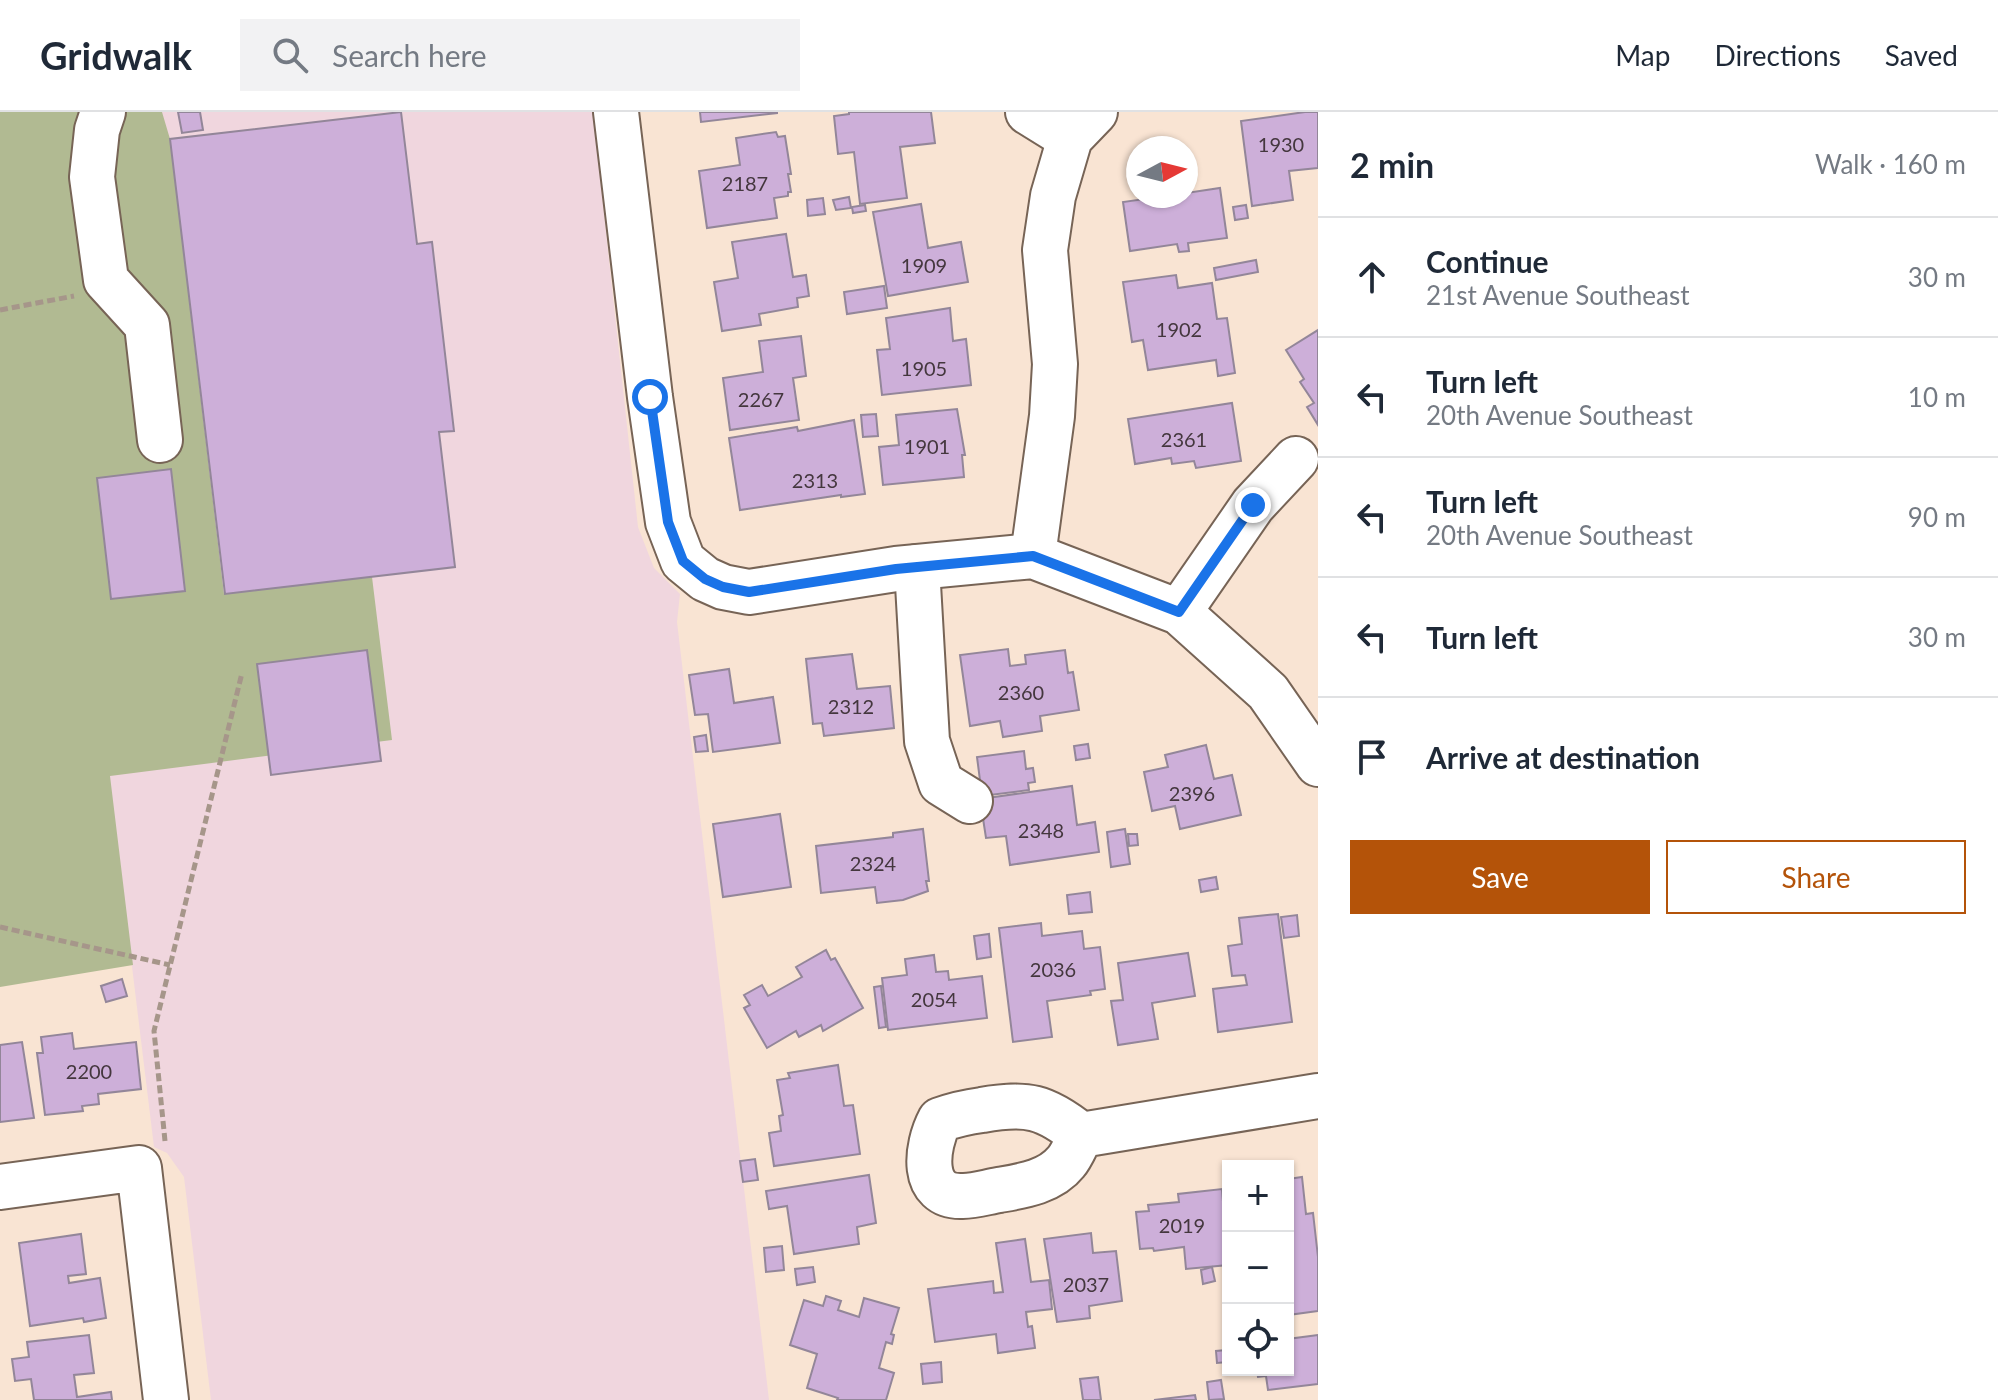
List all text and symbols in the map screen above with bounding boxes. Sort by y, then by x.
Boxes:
search box [240,19,800,91]
text: Gridwalk [40,32,192,78]
icon: search [268,33,312,77]
text: Search here [332,37,487,73]
text: Map [1615,38,1670,72]
text: Directions [1714,38,1841,72]
text: Saved [1885,38,1958,72]
house number: 1930 [1258,132,1304,156]
north arrow [1126,136,1198,208]
text: 2 min [1350,144,1434,185]
text: Walk · 160 m [1815,148,1966,180]
house number: 2187 [722,171,768,195]
text: Continue [1426,243,1549,279]
house number: 1909 [901,253,947,277]
icon: ahead [1350,255,1394,299]
text: 30 m [1908,261,1966,293]
text: 21st Avenue Southeast [1426,279,1690,311]
house number: 1902 [1156,317,1202,341]
house number: 1905 [901,356,947,380]
text: Turn left [1426,363,1538,399]
icon: left [1350,375,1394,419]
route start [632,379,668,415]
text: 10 m [1908,381,1966,413]
house number: 2267 [738,387,784,411]
text: 20th Avenue Southeast [1426,399,1693,431]
house number: 2361 [1161,427,1207,451]
house number: 1901 [904,434,950,458]
house number: 2313 [792,468,838,492]
text: Turn left [1426,483,1538,519]
route end [1235,487,1271,523]
icon: left [1350,495,1394,539]
text: 90 m [1908,501,1966,533]
text: 20th Avenue Southeast [1426,519,1693,551]
icon: left [1350,615,1394,659]
text: Turn left [1426,619,1538,655]
text: 30 m [1908,621,1966,653]
house number: 2360 [998,680,1044,704]
house number: 2312 [828,694,874,718]
icon: arrive [1350,735,1394,779]
text: Arrive at destination [1426,739,1700,775]
house number: 2396 [1169,781,1215,805]
house number: 2348 [1018,818,1064,842]
button: Save [1350,840,1650,914]
button: Share [1666,840,1966,914]
house number: 2324 [850,851,897,875]
house number: 2036 [1030,957,1076,981]
house number: 2054 [911,987,958,1011]
house number: 2200 [66,1059,112,1083]
map controls [1222,1160,1294,1376]
button: + [1222,1160,1294,1232]
house number: 2019 [1159,1213,1205,1237]
button: − [1222,1232,1294,1304]
house number: 2037 [1063,1272,1109,1296]
button: locate [1222,1304,1294,1376]

